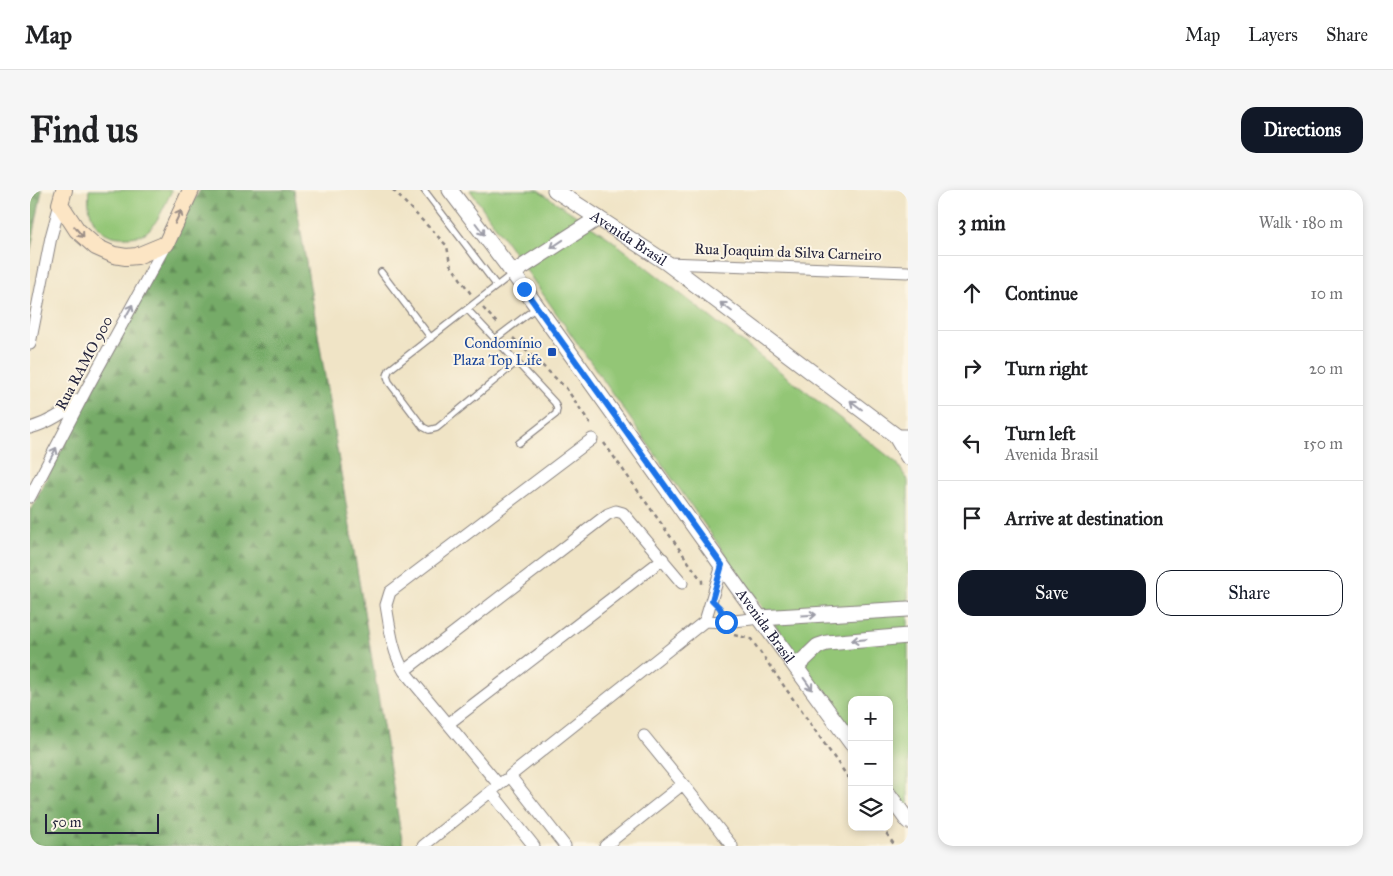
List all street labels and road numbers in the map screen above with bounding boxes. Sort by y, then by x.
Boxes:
street label: Avenida Brasil [586,206,671,270]
street label: Rua Joaquim da Silva Carneiro [694,240,882,265]
street label: Rua RAMO 900 [52,313,116,413]
street label: Avenida Brasil [732,584,799,667]

